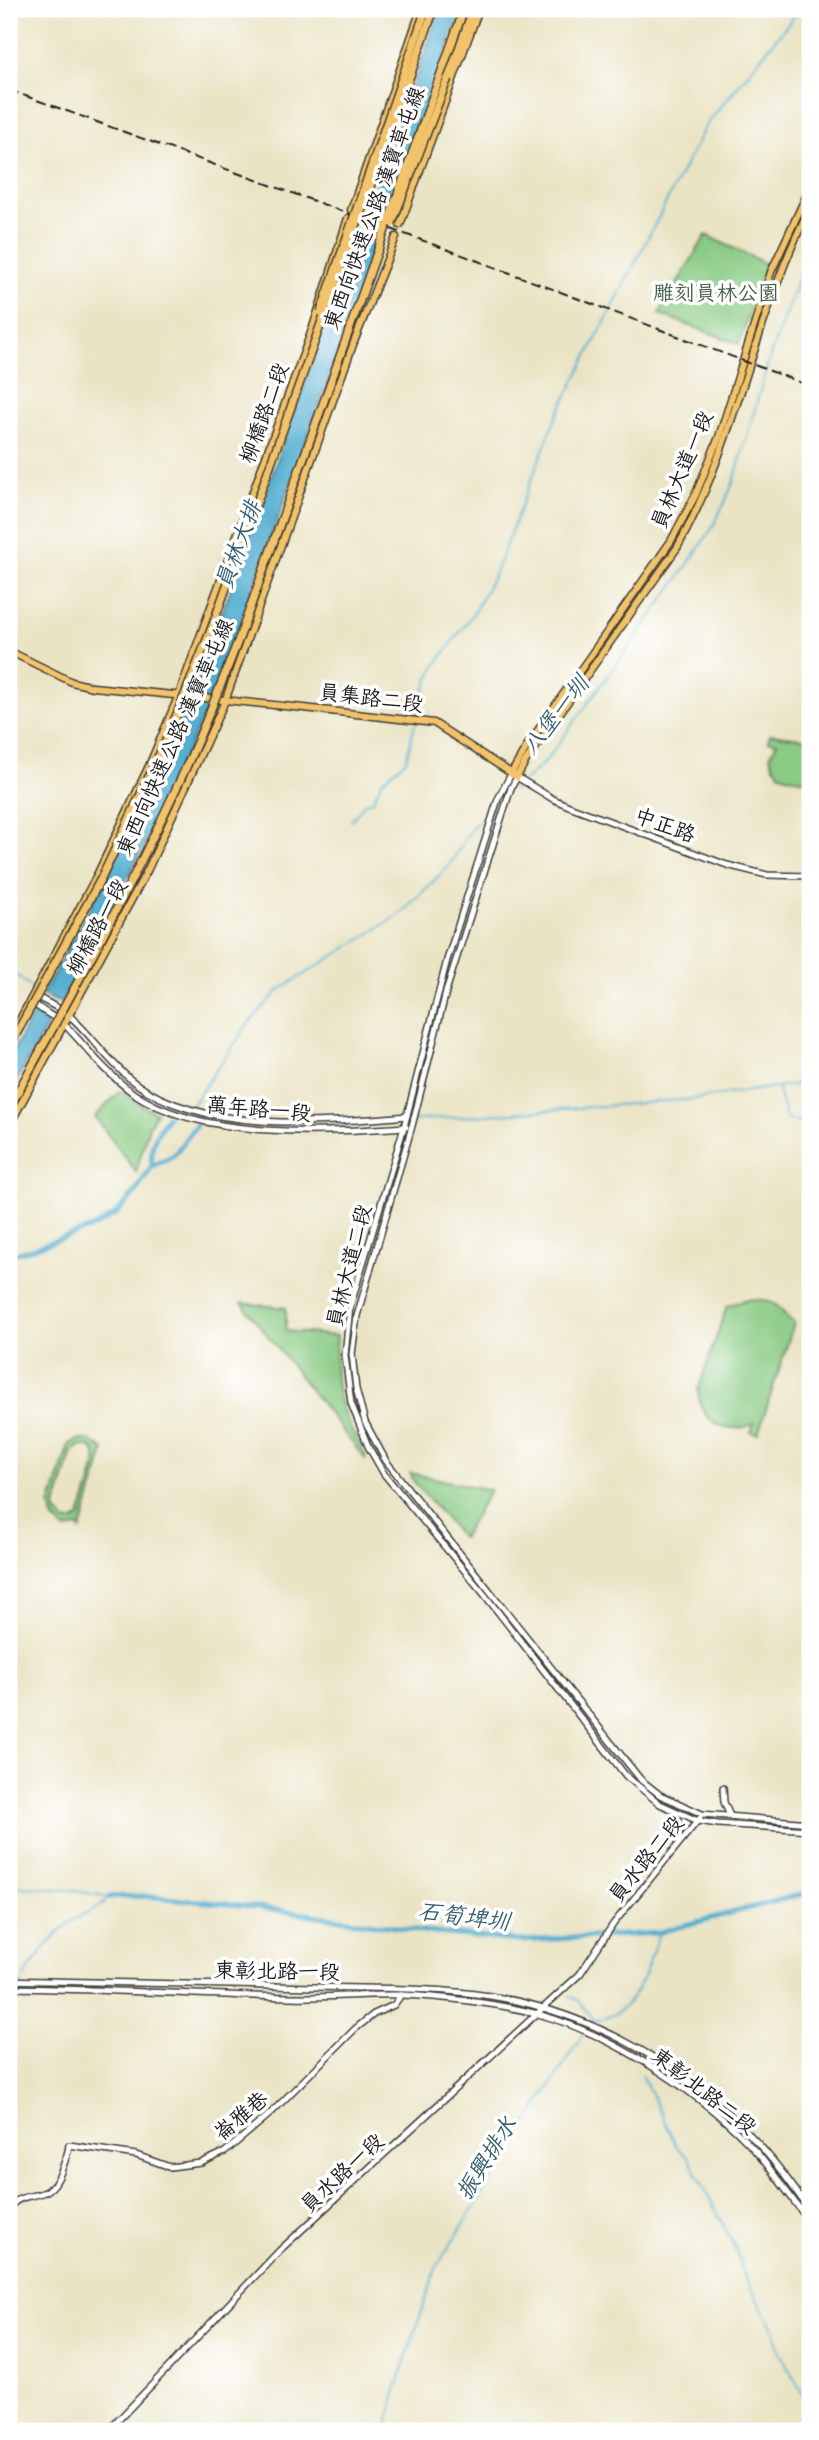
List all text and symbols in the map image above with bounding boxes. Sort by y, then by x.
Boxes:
street label: 東西向快速公路 漢寶草屯線 [312,81,436,335]
park label: 雕刻員林公園 [653,274,779,312]
street label: 柳橋路二段 [228,357,300,469]
street label: 員林大道一段 [640,405,724,535]
water label: 員林大排 [203,493,274,595]
street label: 東西向快速公路 漢寶草屯線 [105,612,245,862]
water label: 八堡一圳 [511,664,602,764]
street label: 員集路二段 [317,673,425,723]
street label: 中正路 [629,796,701,854]
street label: 柳橋路一段 [56,872,138,982]
street label: 萬年路一段 [205,1085,313,1133]
street label: 員林大道二段 [315,1200,383,1332]
street label: 員水路二段 [598,1806,694,1912]
water label: 石筍埤圳 [416,1891,515,1943]
street label: 東彰北路一段 [214,1951,340,1991]
street label: 東彰北路二段 [643,2037,765,2145]
street label: 崙雅巷 [205,2081,277,2151]
water label: 振興排水 [445,2108,529,2208]
street label: 員水路一段 [291,2123,393,2223]

